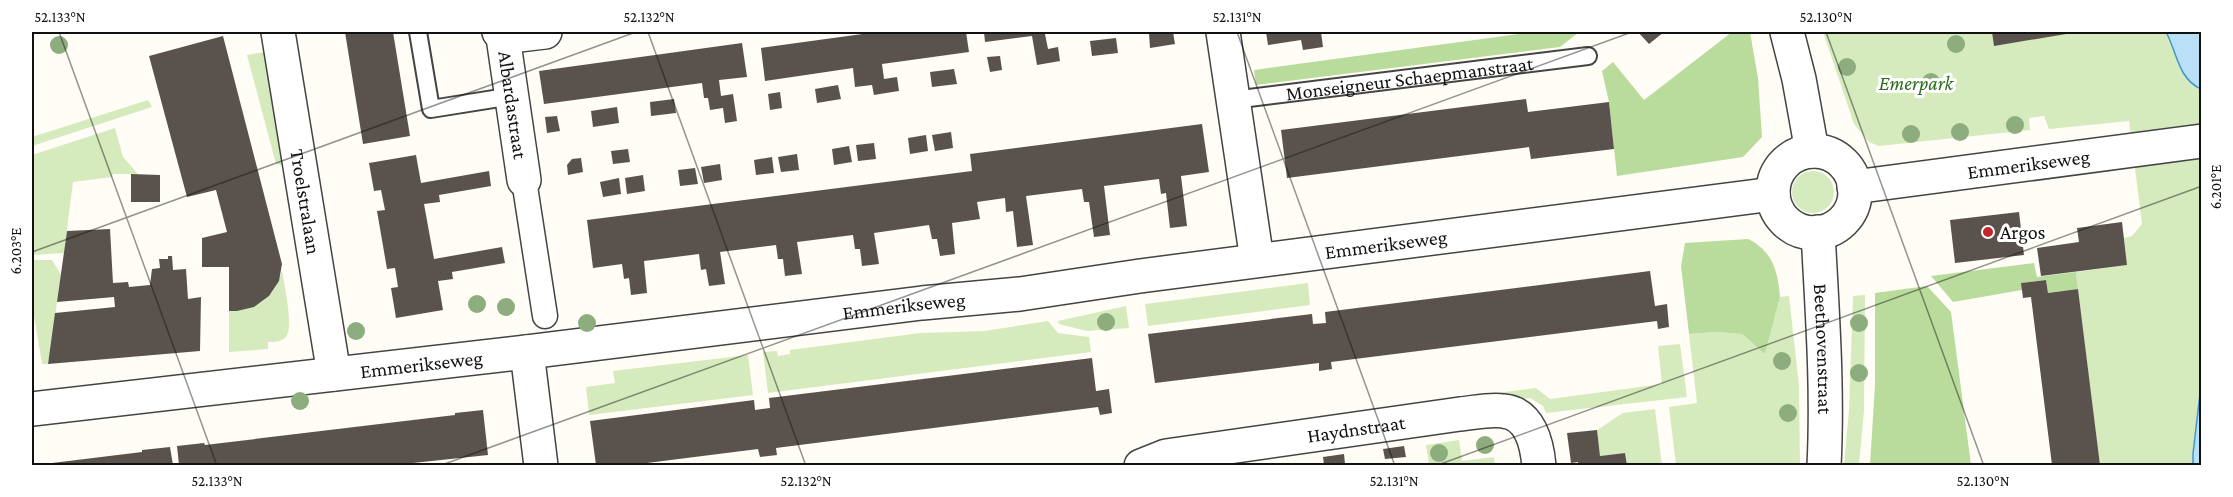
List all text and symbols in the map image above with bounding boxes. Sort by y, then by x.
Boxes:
text: 52.133°N [34,9,86,25]
text: 52.132°N [623,9,675,25]
text: 52.131°N [1212,9,1262,25]
text: 52.130°N [1799,9,1853,25]
street label: Albardastraat [494,49,532,161]
street label: Monseigneur Schaepmanstraat [1285,52,1535,104]
park label: Emerpark [1879,72,1954,95]
street label: Emmerikseweg [1966,145,2091,183]
street label: Troelstralaan [286,147,325,256]
text: 6.201°E [2208,165,2224,209]
place label: Argos [2000,221,2046,244]
street label: Emmerikseweg [1323,225,1449,263]
marker: Argos [1981,225,1995,239]
text: 6.203°E [8,228,24,274]
street label: Beethovenstraat [1810,283,1836,415]
street label: Emmerikseweg [841,288,967,324]
street label: Emmerikseweg [359,346,484,382]
street label: Haydnstraat [1306,411,1407,447]
text: 52.133°N [191,473,243,489]
text: 52.132°N [780,473,832,489]
text: 52.131°N [1369,473,1419,489]
text: 52.130°N [1956,473,2010,489]

